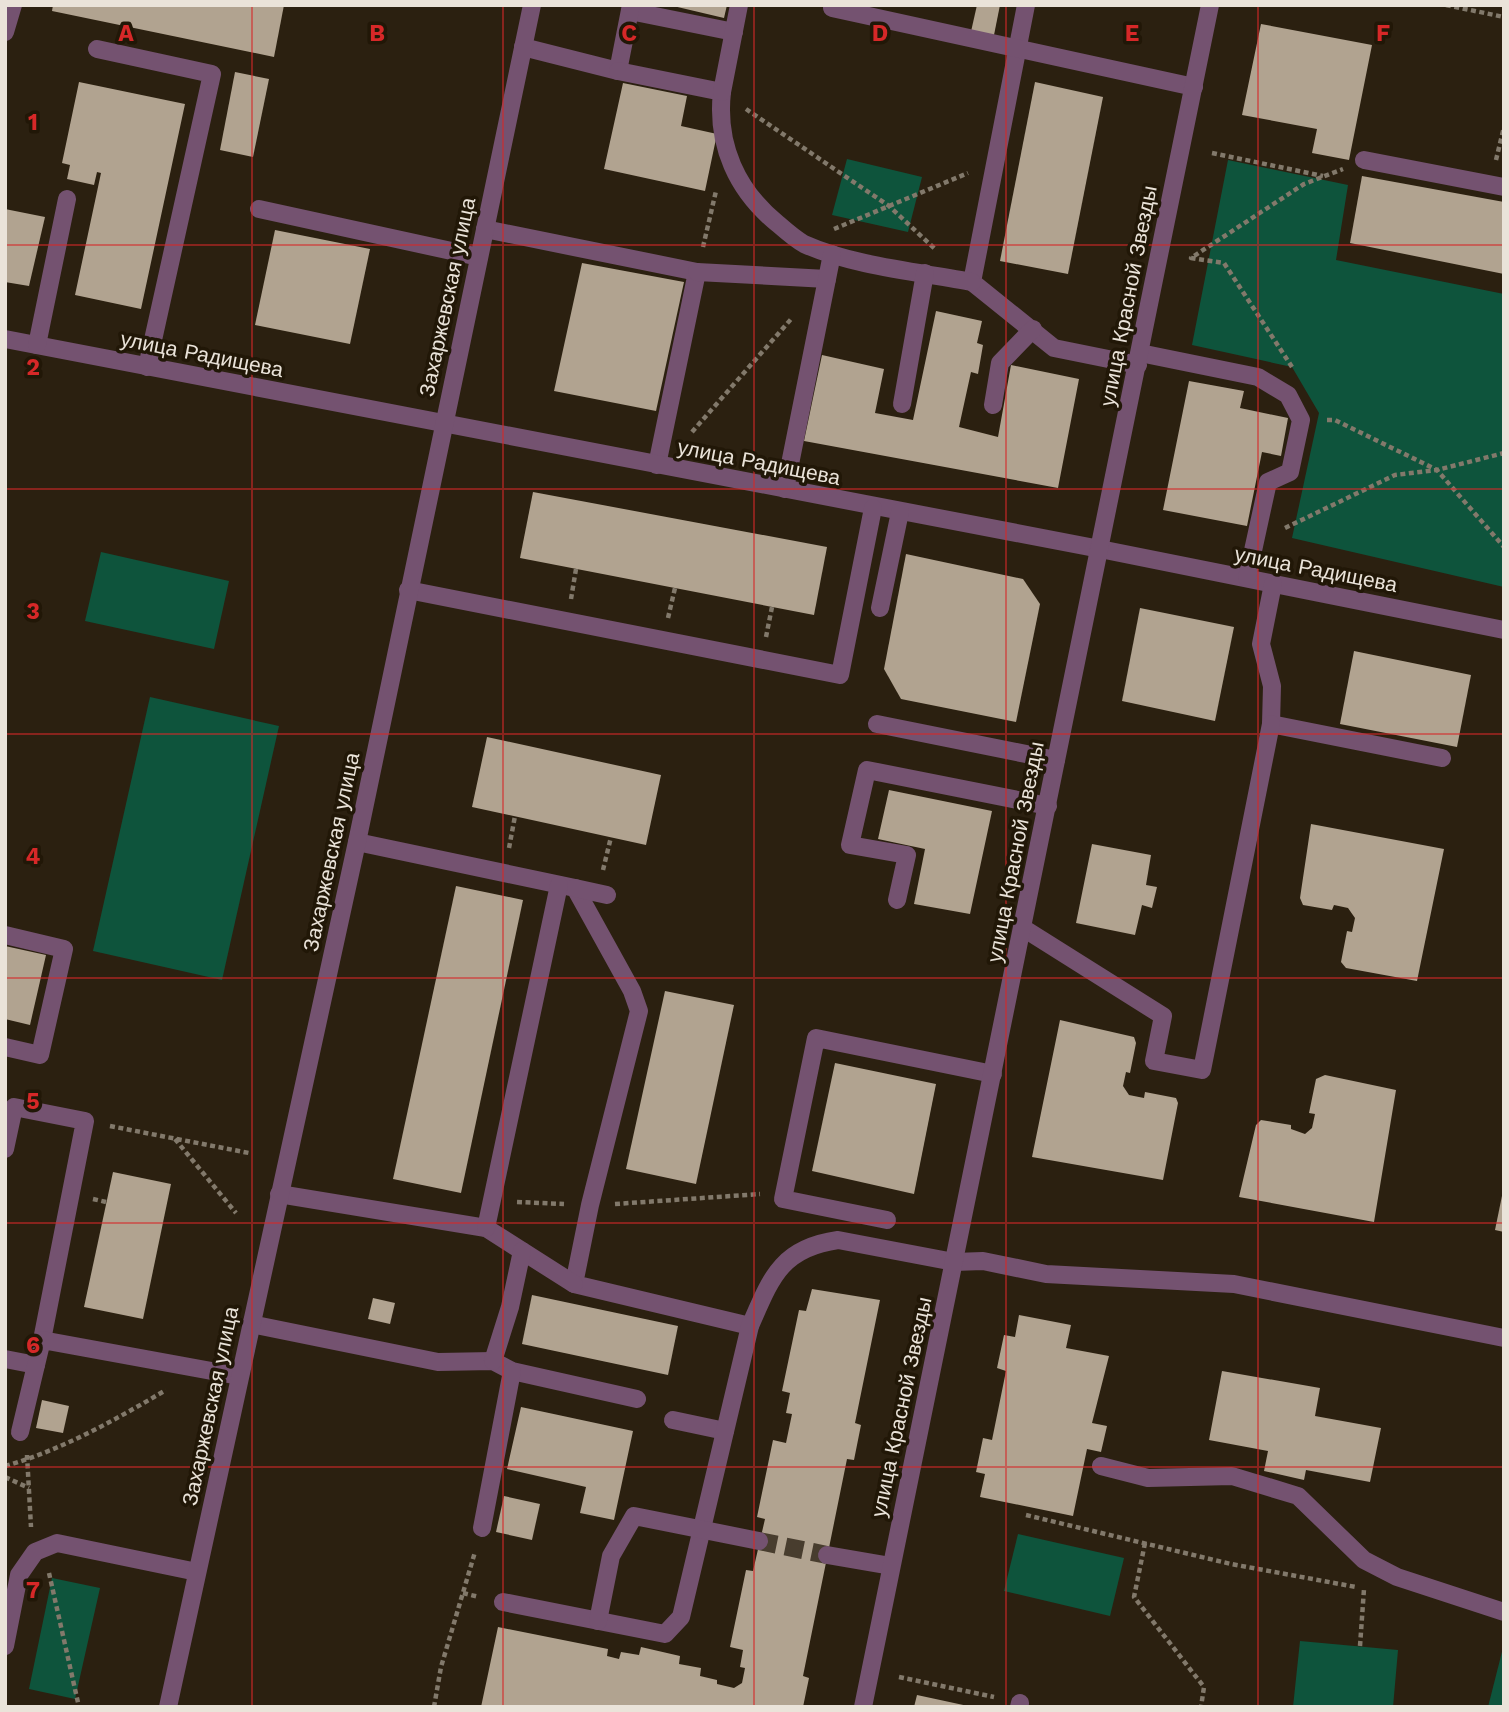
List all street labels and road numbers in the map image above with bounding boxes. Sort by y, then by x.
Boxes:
street label: улица Красной Звезды [1094,183,1162,409]
street label: Захаржевская улица [414,195,480,399]
street label: улица Радищева [119,326,286,382]
street label: улица Радищева [676,434,843,490]
street label: улица Радищева [1233,541,1400,597]
street label: улица Красной Звезды [981,739,1049,965]
street label: Захаржевская улица [298,750,364,954]
street label: улица Красной Звезды [865,1295,937,1519]
street label: Захаржевская улица [177,1304,243,1508]

